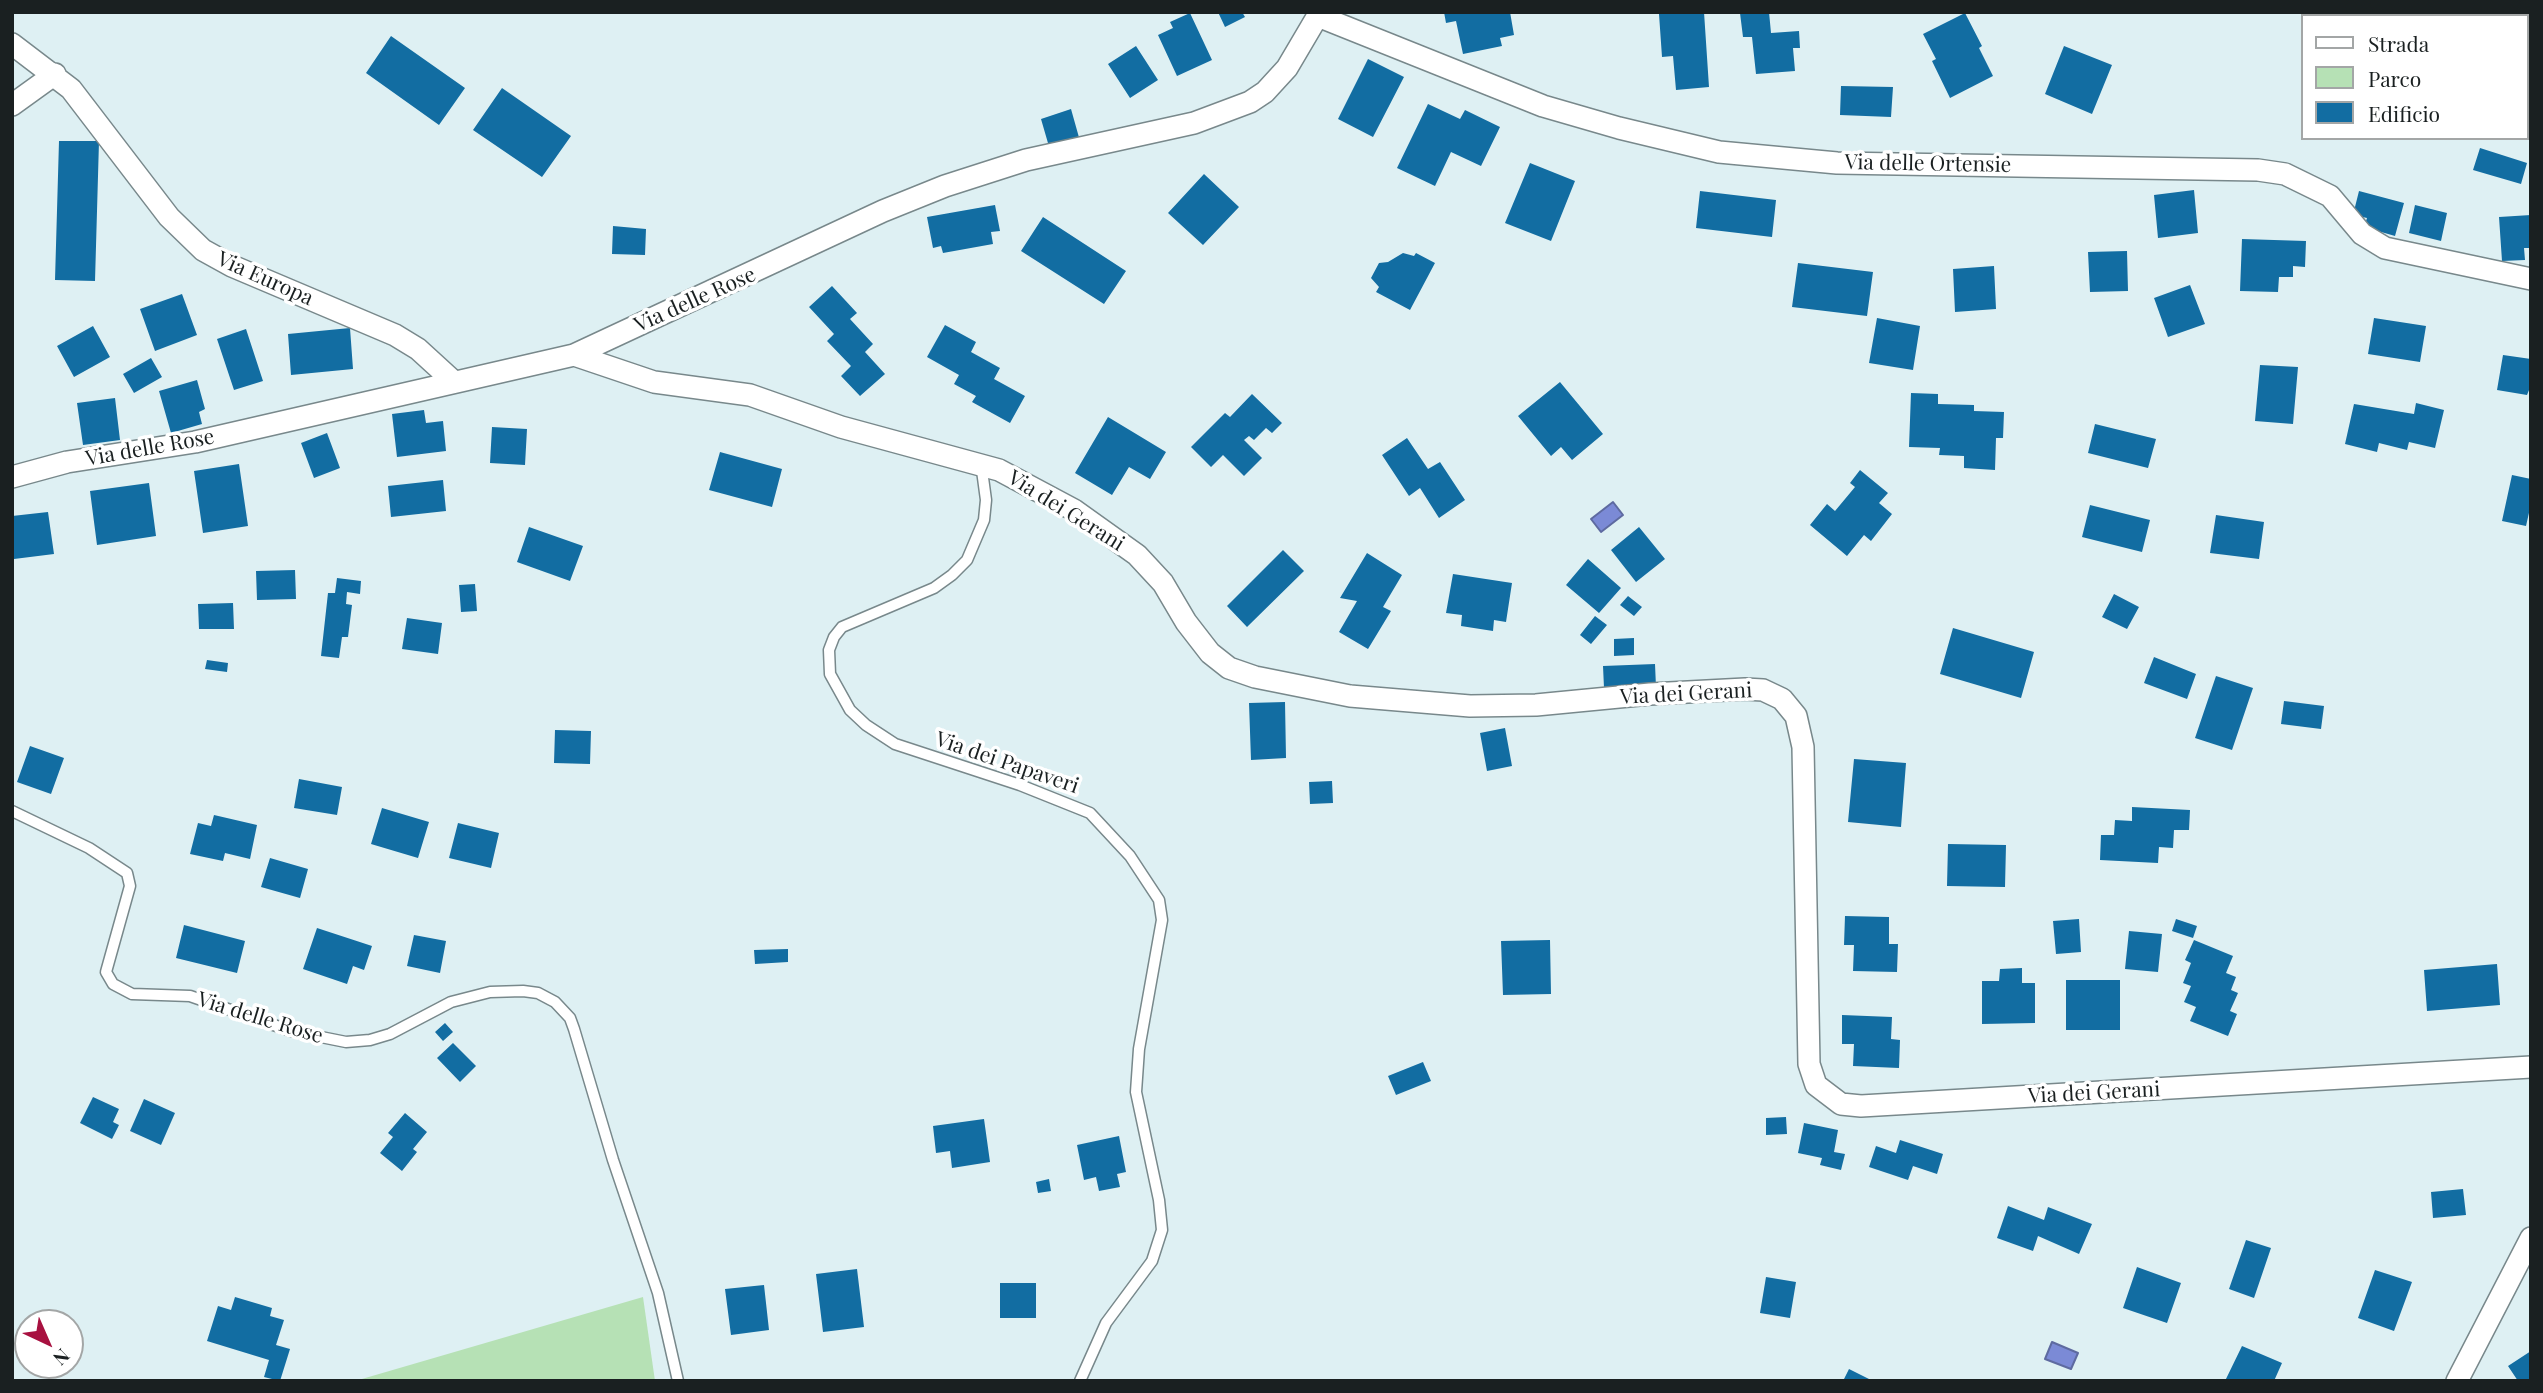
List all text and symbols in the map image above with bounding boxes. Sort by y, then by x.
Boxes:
legend [2302,14,2529,140]
text: Strada [2368,29,2429,57]
text: Parco [2368,64,2421,92]
text: Edificio [2368,99,2440,127]
street label: Via delle Ortensie [1844,150,2012,178]
street label: Via Europa [213,247,317,311]
street label: Via delle Rose [630,262,760,338]
street label: Via delle Rose [84,424,216,472]
street label: Via dei Gerani [1003,465,1129,557]
street label: Via dei Gerani [1619,678,1753,710]
street label: Via dei Papaveri [932,727,1082,799]
street label: Via delle Rose [194,987,326,1049]
street label: Via dei Gerani [2027,1077,2161,1109]
north arrow [14,1309,84,1379]
text: N [48,1344,76,1372]

